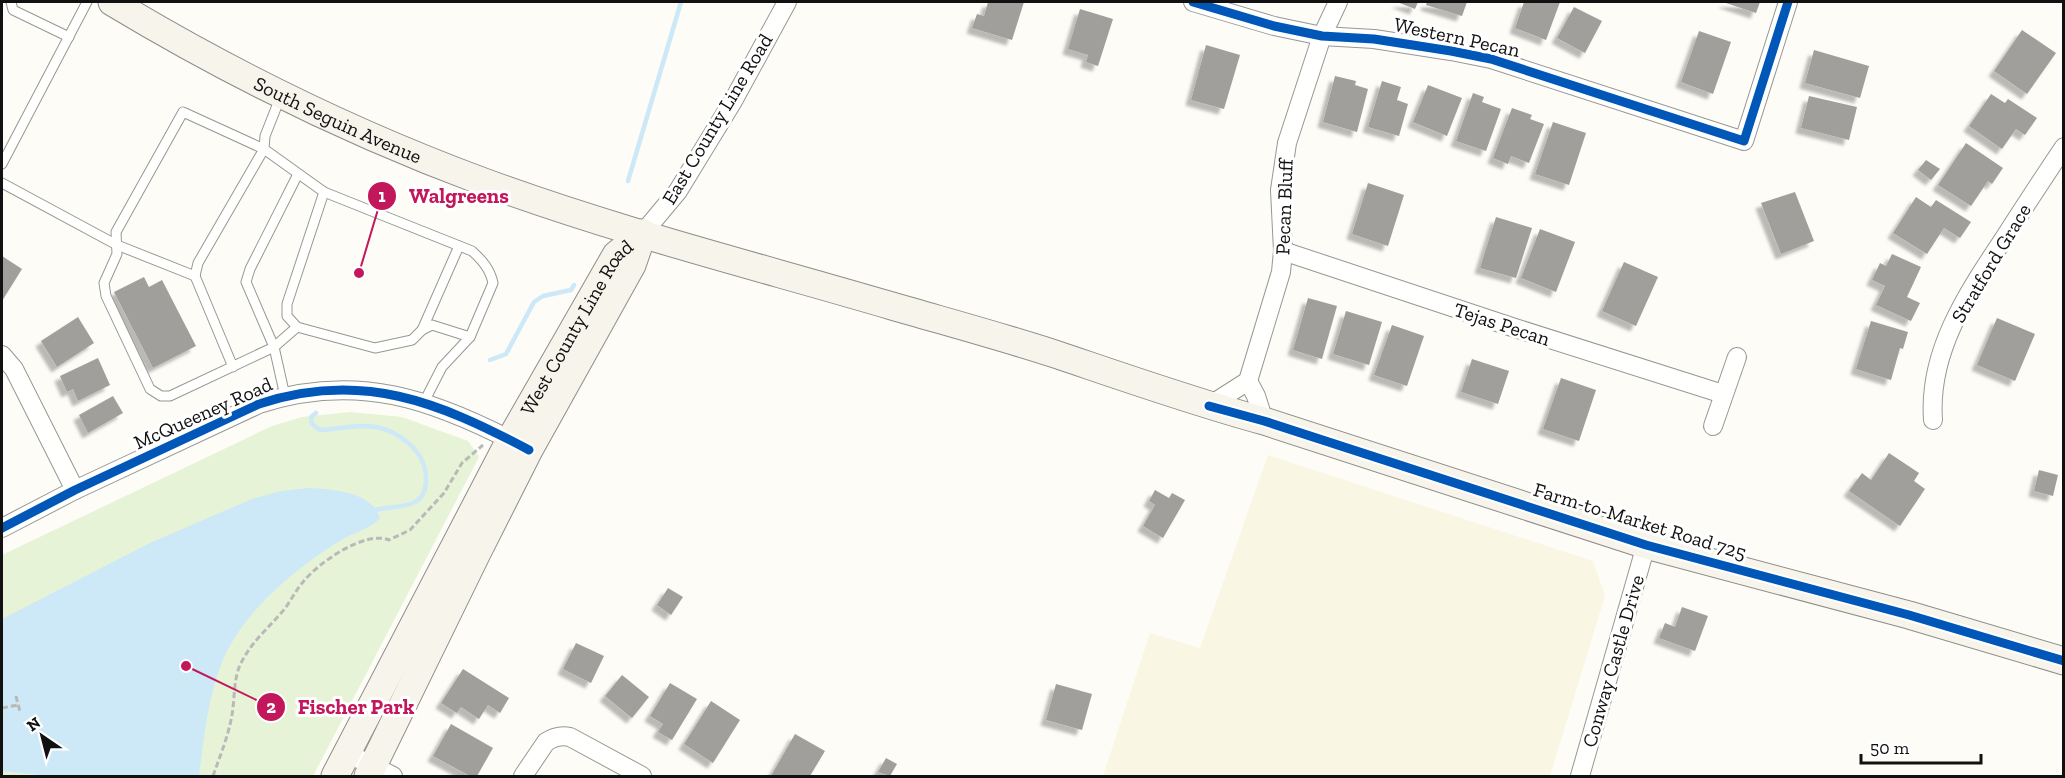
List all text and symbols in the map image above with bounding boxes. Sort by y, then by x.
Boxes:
street label: Western Pecan [1392,12,1523,62]
street label: East County Line Road [657,29,777,209]
street label: South Seguin Avenue [250,71,425,169]
street label: Pecan Bluff [1270,157,1298,255]
callout: Walgreens [367,176,521,215]
text: Walgreens [409,183,509,208]
text: 1 [378,185,386,207]
street label: Stratford Grace [1946,199,2036,327]
street label: West County Line Road [515,234,638,419]
street label: Tejas Pecan [1451,297,1553,351]
street label: McQueeney Road [130,372,276,454]
street label: Farm-to-Market Road 725 [1531,477,1749,565]
street label: Conway Castle Drive [1577,572,1649,750]
callout: Fischer Park [256,687,427,726]
text: Fischer Park [298,694,415,719]
text: 2 [266,696,276,718]
north arrow [12,706,72,766]
text: N [23,713,44,735]
scale bar [1861,727,1981,765]
text: 50 m [1870,737,1910,759]

